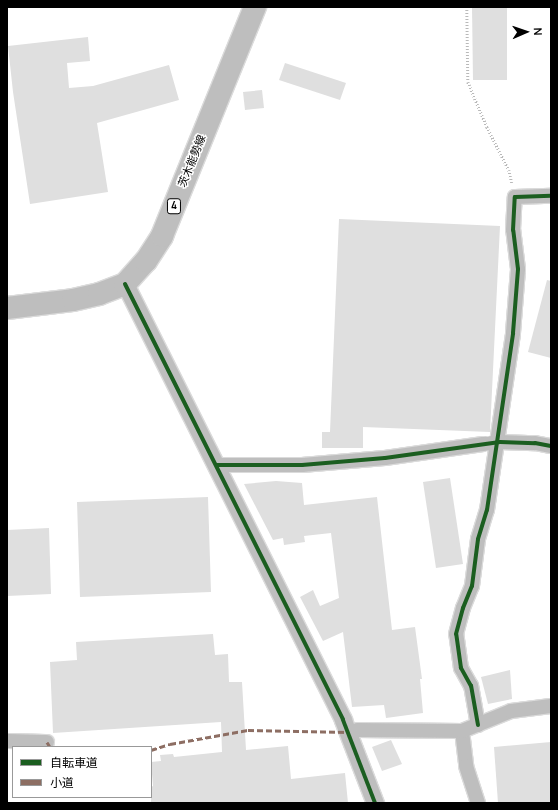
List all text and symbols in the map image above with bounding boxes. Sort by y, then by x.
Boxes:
north arrow [506,12,546,52]
text: N [531,27,546,36]
street label: 茨木能勢線 [176,133,208,189]
road number: 4 [166,198,182,214]
legend [12,746,152,798]
text: 自転車道 [50,754,98,771]
text: 小道 [50,774,74,791]

